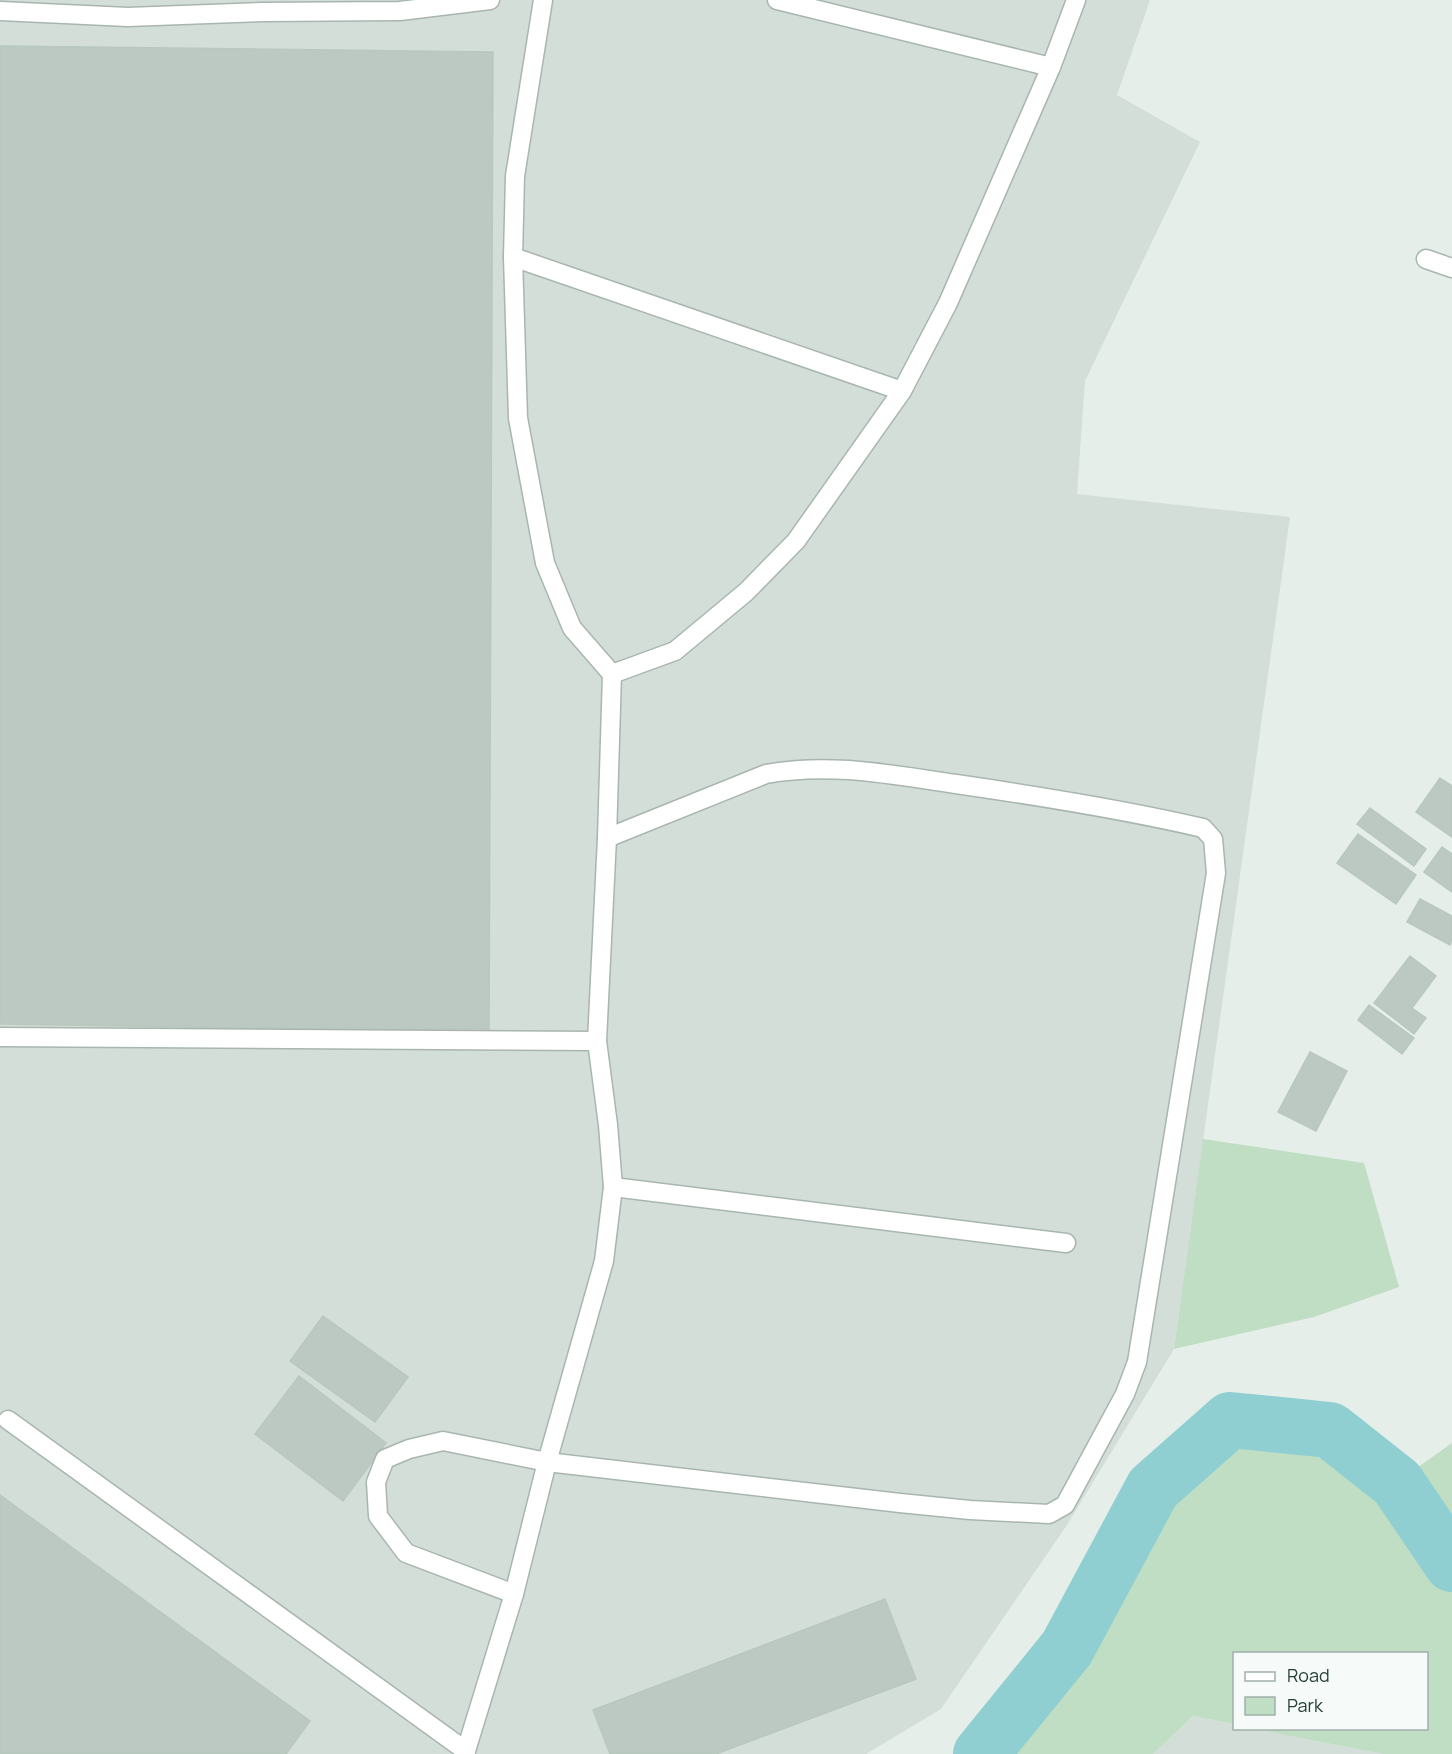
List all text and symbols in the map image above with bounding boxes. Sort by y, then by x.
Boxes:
legend [1233,1652,1428,1730]
text: Road [1287,1663,1330,1687]
text: Park [1287,1693,1324,1717]

